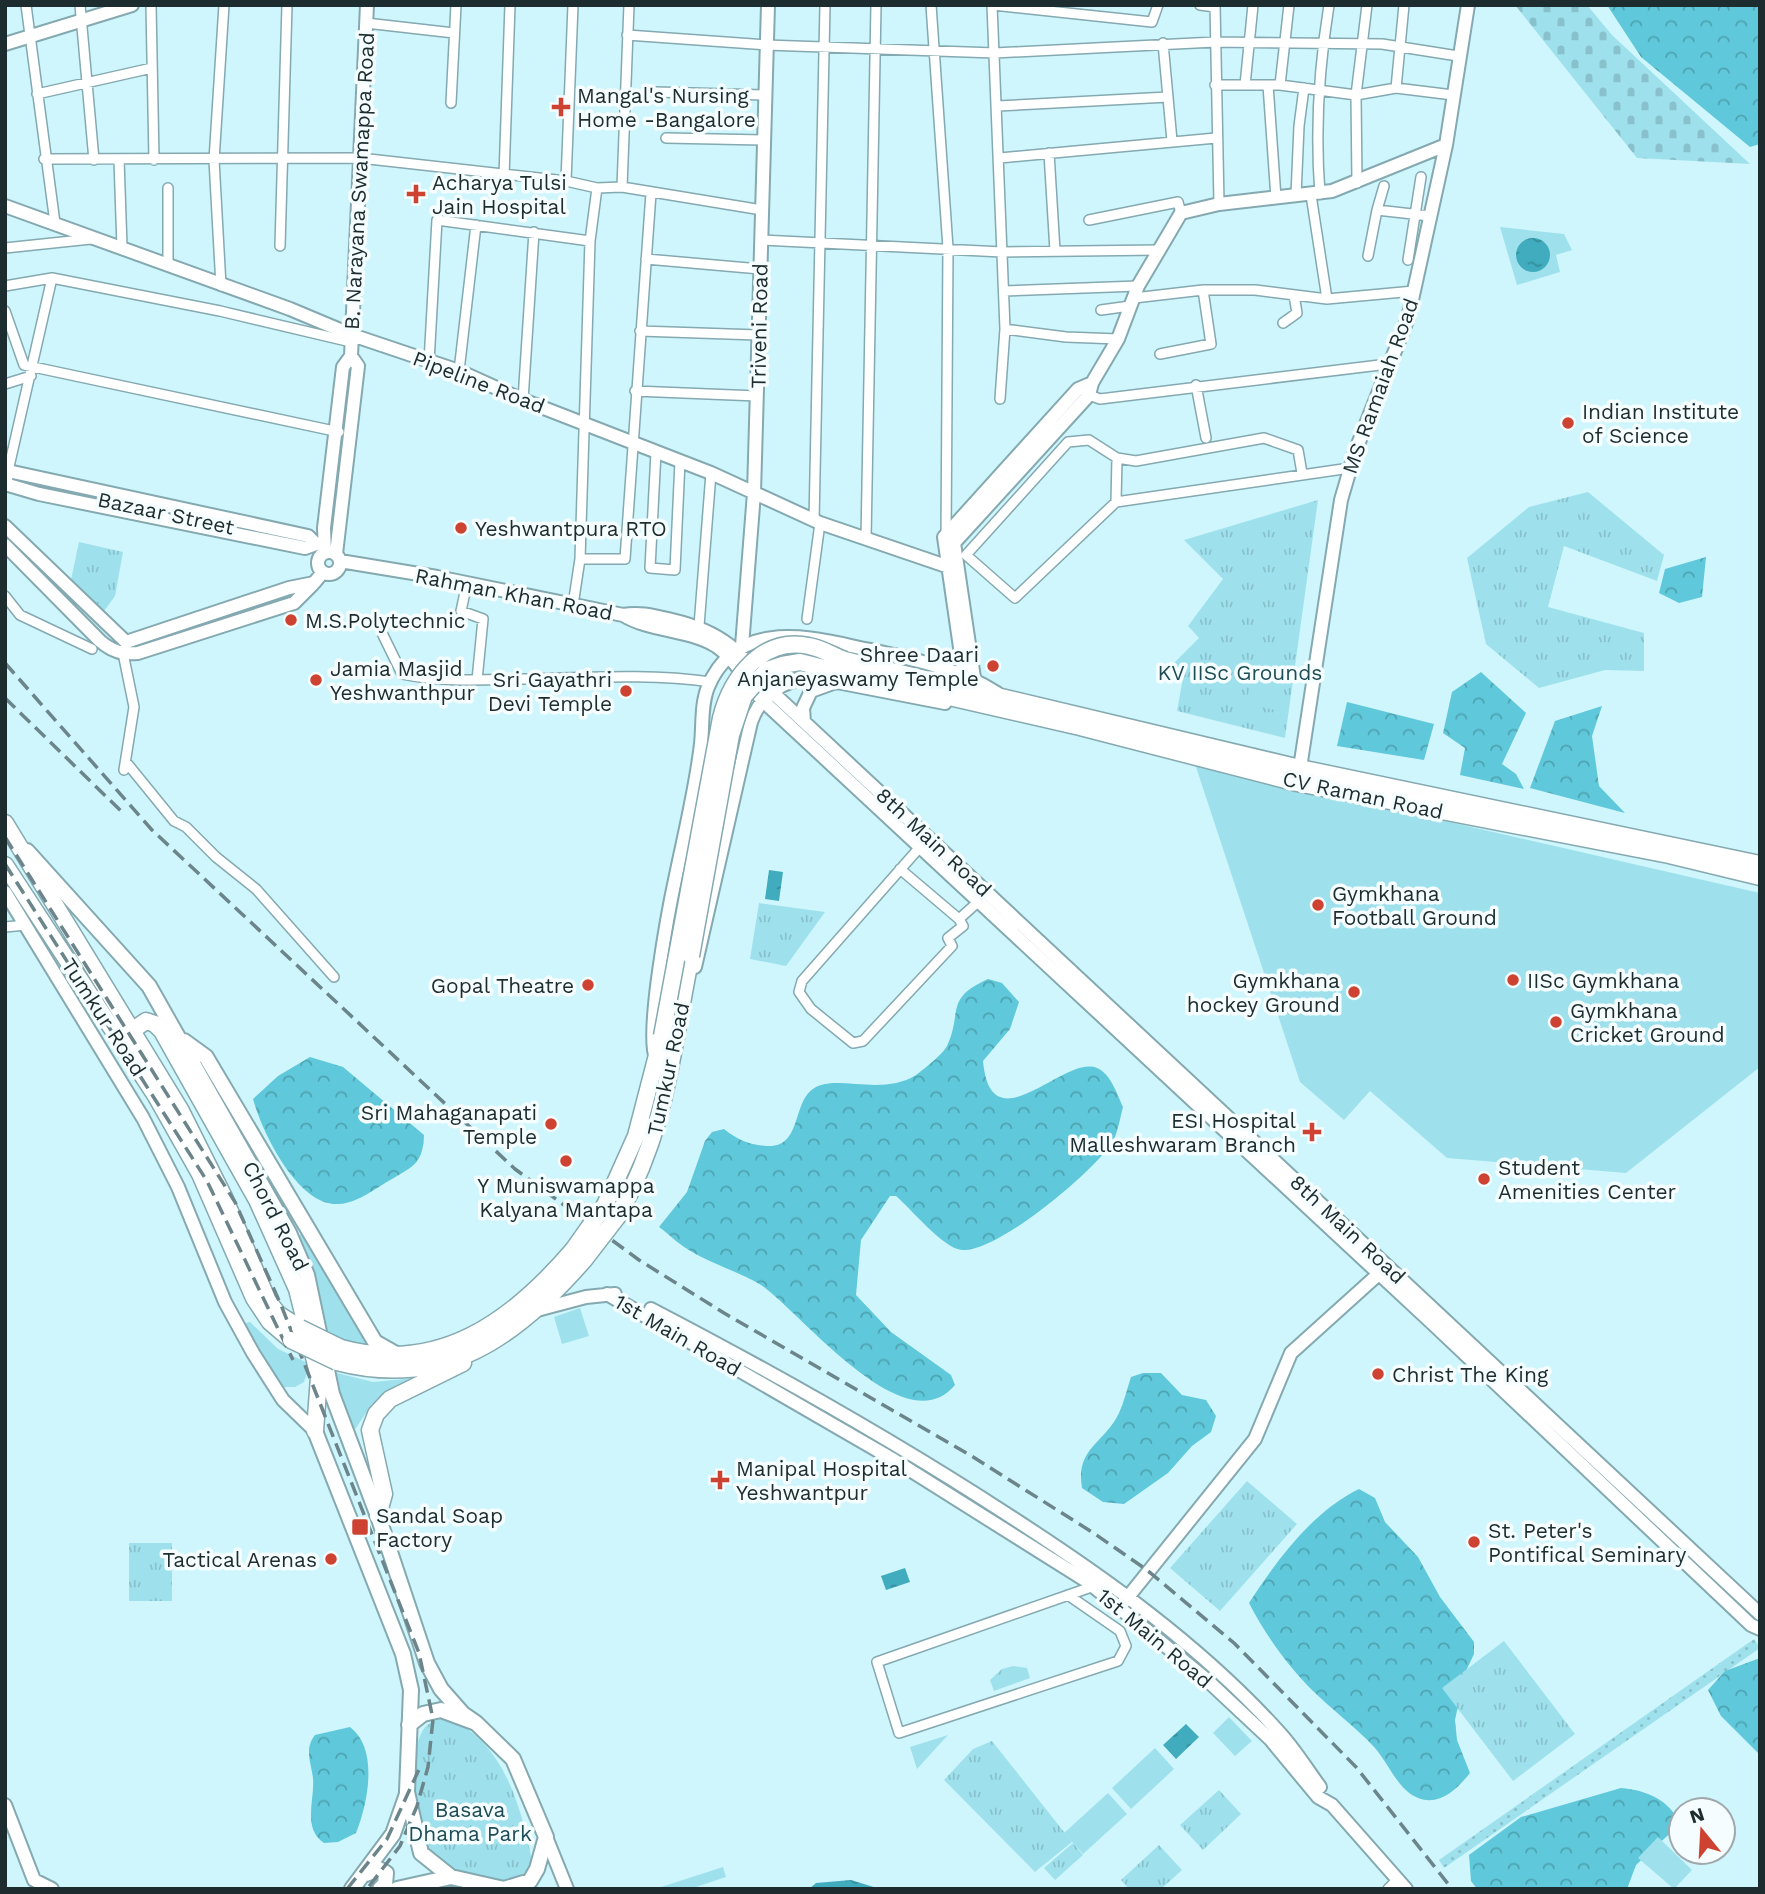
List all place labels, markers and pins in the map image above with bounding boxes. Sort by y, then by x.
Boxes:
place label: Mangal's Nursing Home -Bangalore [577,83,756,132]
marker: Mangal's Nursing Home -Bangalore [551,97,571,117]
place label: Acharya Tulsi Jain Hospital [432,170,567,219]
marker: Acharya Tulsi Jain Hospital [406,184,426,204]
place label: Indian Institute of Science [1582,399,1739,448]
marker: Indian Institute of Science [1560,415,1576,431]
place label: Yeshwantpura RTO [475,516,667,541]
marker: Yeshwantpura RTO [453,520,469,536]
place label: M.S.Polytechnic [305,608,466,633]
marker: M.S.Polytechnic [283,612,299,628]
place label: Shree Daari Anjaneyaswamy Temple [737,642,979,691]
place label: Jamia Masjid Yeshwanthpur [330,656,475,705]
marker: Shree Daari Anjaneyaswamy Temple [985,658,1001,674]
place label: Sri Gayathri Devi Temple [488,667,612,716]
marker: Jamia Masjid Yeshwanthpur [308,672,324,688]
marker: Sri Gayathri Devi Temple [618,683,634,699]
place label: Gymkhana Football Ground [1332,881,1497,930]
marker: Gymkhana Football Ground [1310,897,1326,913]
place label: Gymkhana hockey Ground [1187,968,1340,1017]
place label: IISc Gymkhana [1527,968,1680,993]
marker: IISc Gymkhana [1505,972,1521,988]
place label: Gopal Theatre [431,973,574,998]
marker: Gopal Theatre [580,977,596,993]
marker: Gymkhana hockey Ground [1346,984,1362,1000]
place label: Gymkhana Cricket Ground [1570,998,1725,1047]
marker: Gymkhana Cricket Ground [1548,1014,1564,1030]
place label: Sri Mahaganapati Temple [361,1100,537,1149]
place label: ESI Hospital Malleshwaram Branch [1069,1108,1297,1157]
marker: Sri Mahaganapati Temple [543,1116,559,1132]
marker: ESI Hospital Malleshwaram Branch [1302,1122,1322,1142]
marker: Y Muniswamappa Kalyana Mantapa [558,1153,574,1169]
place label: Student Amenities Center [1498,1155,1677,1204]
marker: Student Amenities Center [1476,1171,1492,1187]
place label: Y Muniswamappa Kalyana Mantapa [477,1173,655,1222]
place label: Christ The King [1392,1362,1549,1387]
marker: Christ The King [1370,1366,1386,1382]
place label: Manipal Hospital Yeshwantpur [736,1456,908,1505]
marker: Manipal Hospital Yeshwantpur [710,1470,730,1490]
place label: Sandal Soap Factory [376,1503,503,1552]
marker: Sandal Soap Factory [350,1517,370,1537]
place label: St. Peter's Pontifical Seminary [1488,1518,1686,1567]
marker: St. Peter's Pontifical Seminary [1466,1534,1482,1550]
place label: Tactical Arenas [163,1547,317,1572]
marker: Tactical Arenas [323,1551,339,1567]

